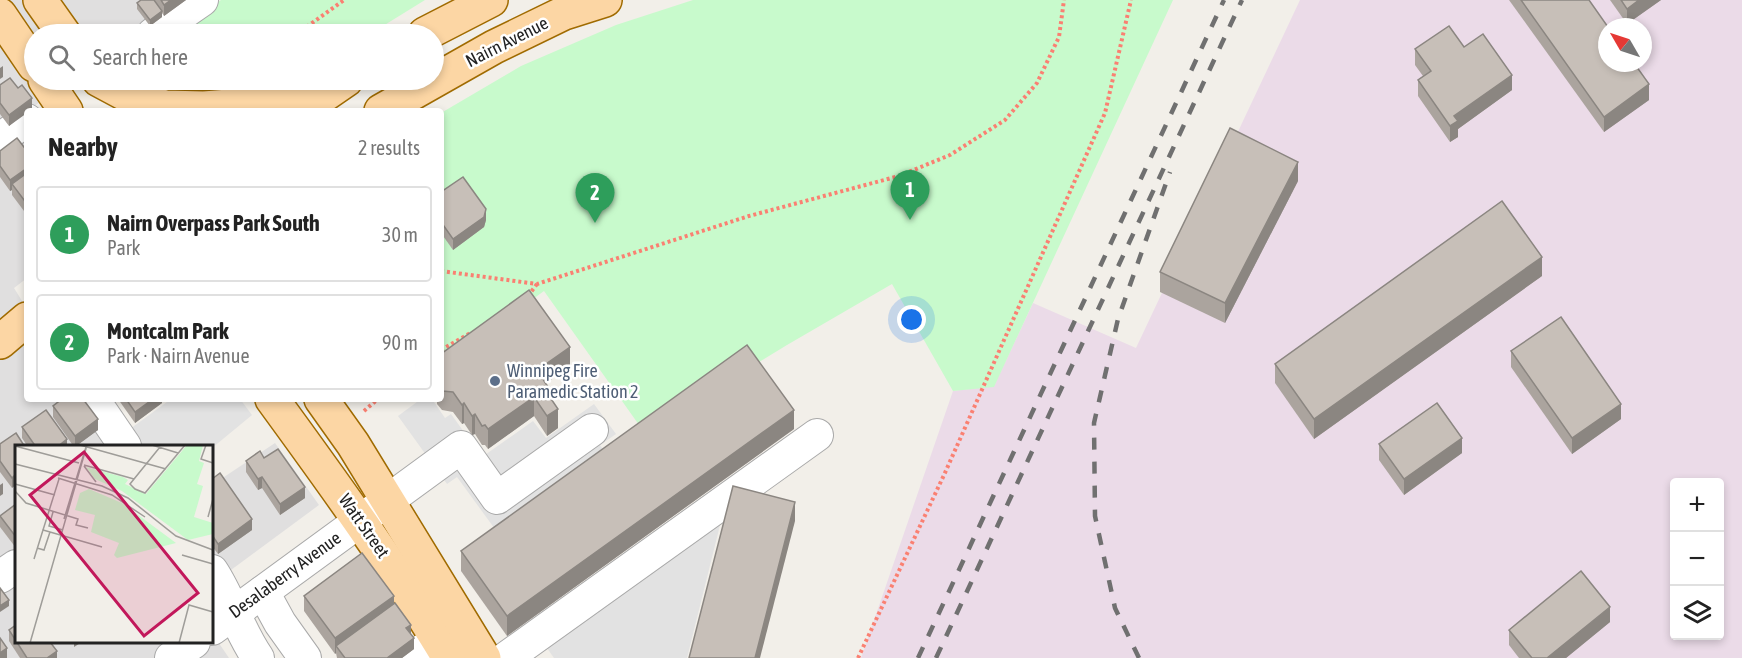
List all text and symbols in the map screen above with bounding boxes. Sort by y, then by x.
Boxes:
street label: Nairn Avenue [462,12,551,71]
north arrow [1598,18,1652,72]
search box [24,24,444,90]
icon: search [45,41,78,74]
text: Search here [93,44,188,70]
text: Nearby [48,132,118,162]
text: 2 results [358,136,420,159]
pin: 1 [890,170,930,220]
pin: 2 [576,174,614,223]
text: Nairn Overpass Park South [107,210,320,236]
text: 1 [65,223,74,246]
text: 30 m [382,223,418,246]
text: Park [107,236,140,259]
your location [897,305,926,334]
text: Montcalm Park [107,318,229,344]
text: 2 [65,331,74,354]
text: 90 m [382,331,418,354]
text: Park · Nairn Avenue [107,344,250,367]
place label: Winnipeg Fire Paramedic Station 2 [507,360,639,402]
marker: Winnipeg Fire Paramedic Station 2 [488,374,502,388]
inset map [15,445,213,643]
map controls [1670,478,1724,640]
button: + [1670,478,1724,532]
street label: Watt Street [335,490,394,562]
street label: Desalaberry Avenue [225,527,345,622]
button: − [1670,532,1724,586]
button: layers [1670,586,1724,640]

